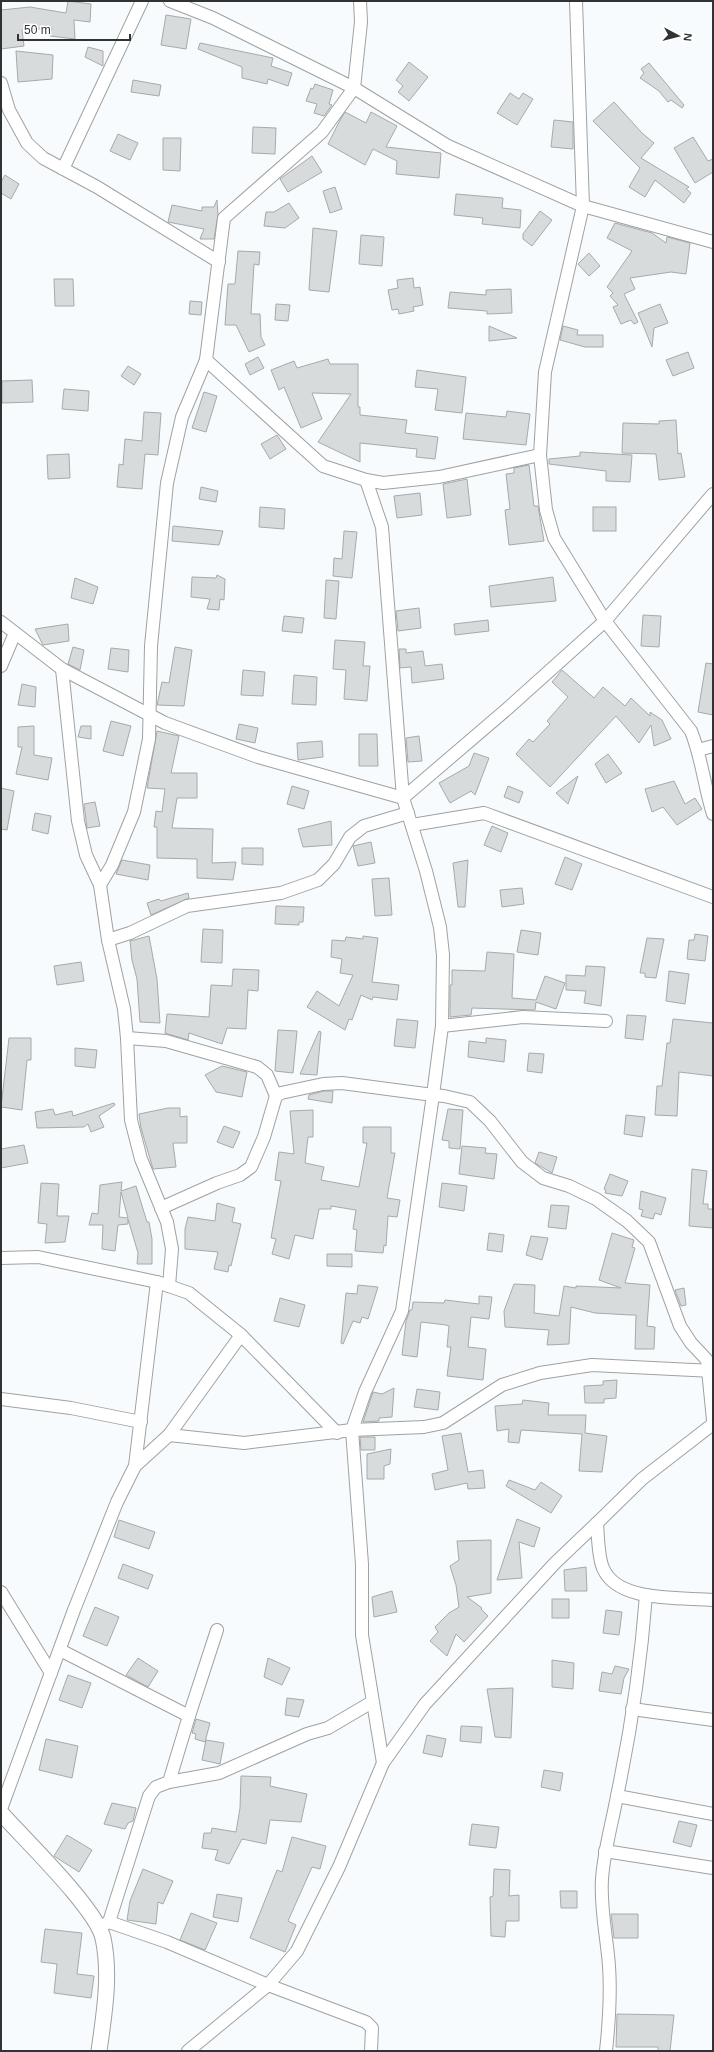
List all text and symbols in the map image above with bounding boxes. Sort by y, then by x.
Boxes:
scale bar [18,16,130,42]
north arrow [658,16,698,56]
text: 50 m [24,23,51,37]
text: N [681,33,694,42]

